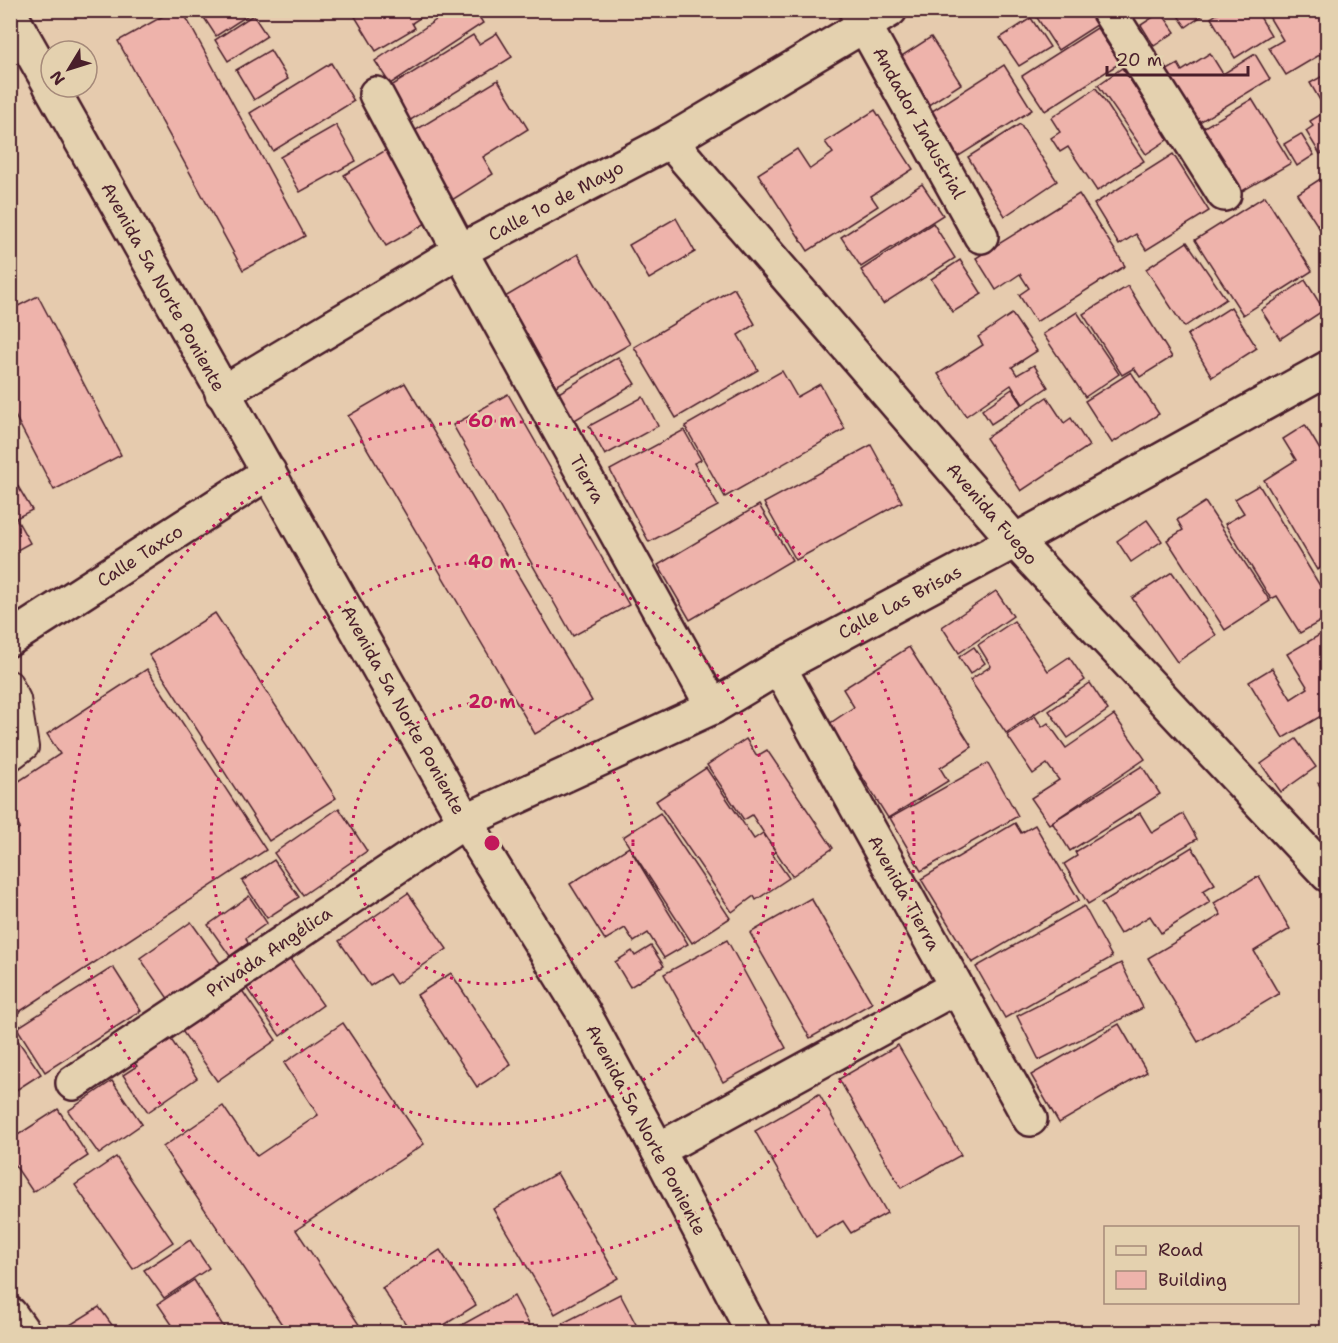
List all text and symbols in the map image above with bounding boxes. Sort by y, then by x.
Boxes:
north arrow [39,39,99,99]
scale bar [1107,39,1248,77]
street label: Andador Industrial [867,43,971,204]
text: 20 m [1116,48,1162,72]
text: N [45,66,70,89]
street label: Calle 1o de Mayo [484,155,628,247]
street label: Avenida 5a Norte Poniente [95,178,231,396]
text: 60 m [468,409,516,433]
street label: Tierra [564,450,610,508]
street label: Avenida Fuego [941,458,1043,570]
street label: Calle Taxco [92,519,188,593]
text: 40 m [468,550,516,574]
street label: Calle Las Brisas [834,559,966,645]
street label: Avenida 5a Norte Poniente [335,601,471,819]
text: 20 m [468,690,516,714]
street label: Avenida Tierra [862,831,946,955]
centre of rings [482,833,502,853]
street label: Privada Angélica [201,901,337,1003]
street label: Avenida 5a Norte Poniente [580,1020,712,1240]
legend [1104,1226,1299,1304]
text: Road [1158,1238,1203,1262]
text: Building [1158,1268,1227,1292]

